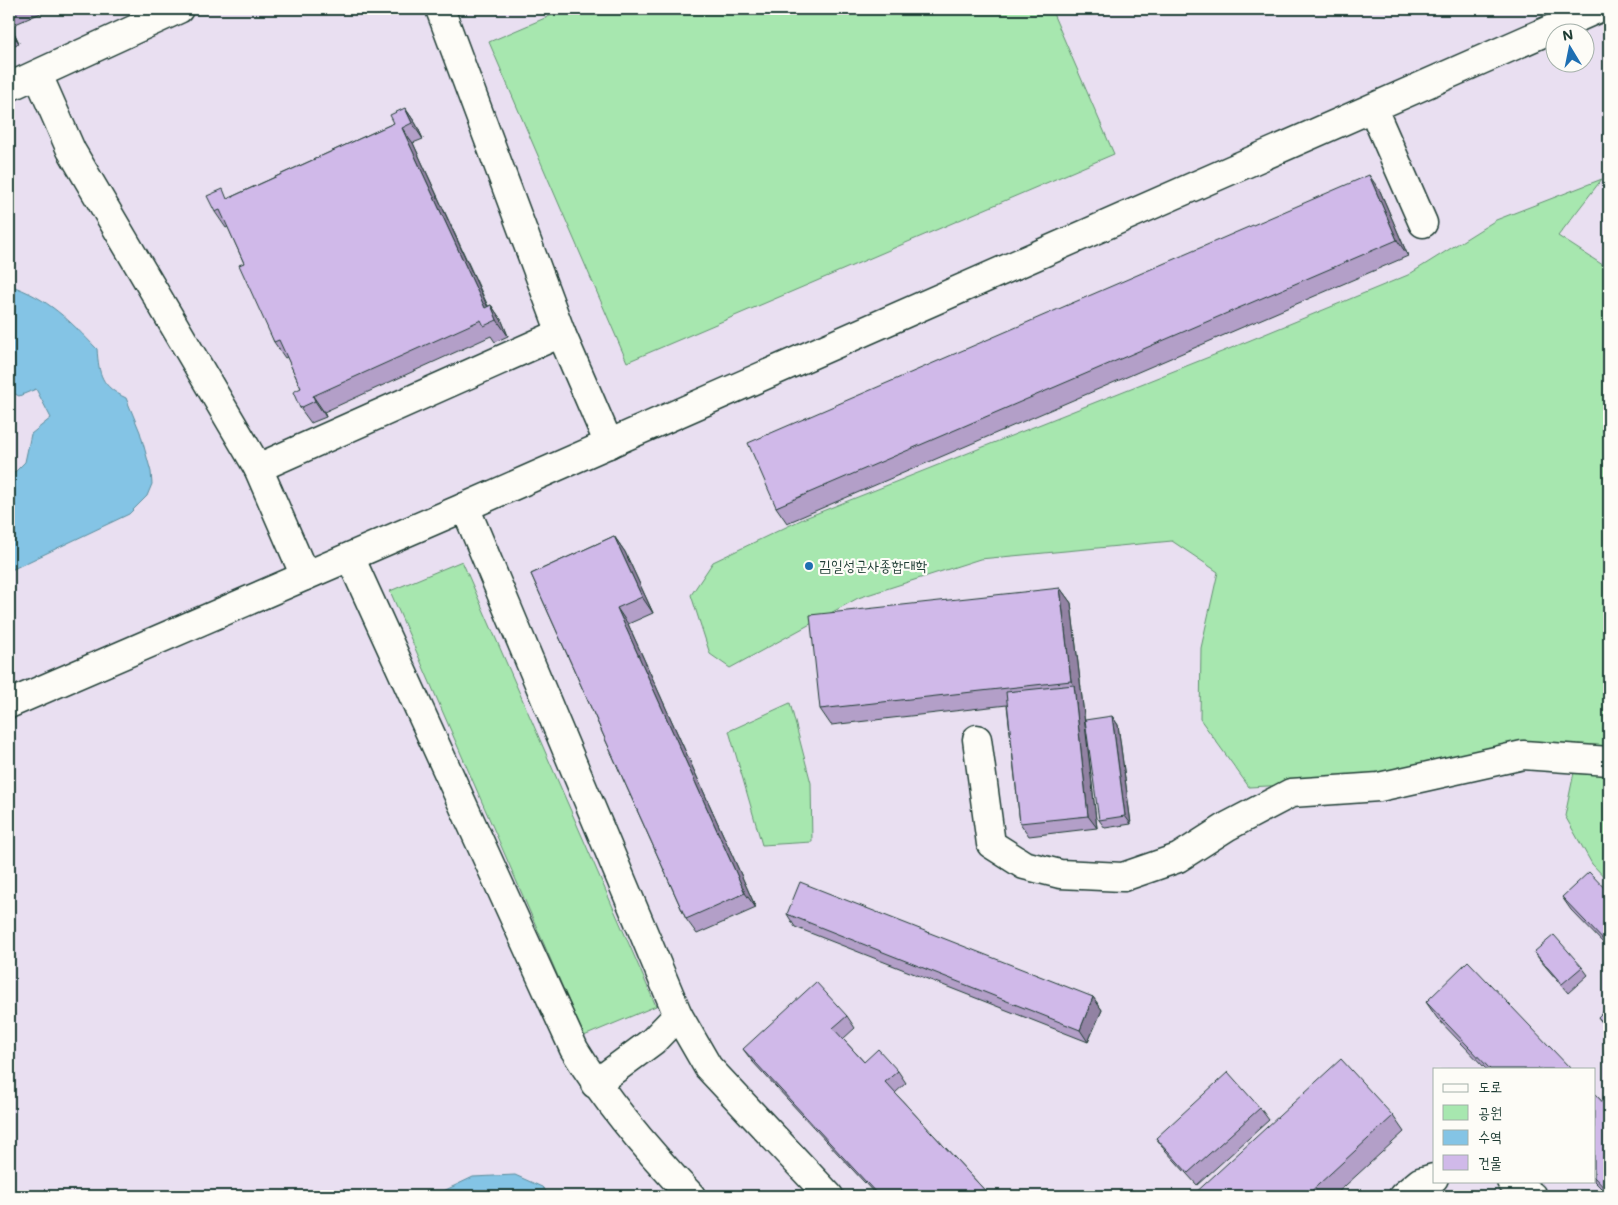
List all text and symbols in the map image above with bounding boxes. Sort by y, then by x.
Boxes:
north arrow [1546,22,1596,72]
text: N [1561,24,1575,45]
place label: 김일성군사종합대학 [819,555,928,575]
marker: 김일성군사종합대학 [803,560,815,572]
legend [1433,1068,1596,1182]
text: 도로 [1478,1076,1502,1096]
text: 공원 [1478,1102,1502,1122]
text: 수역 [1478,1126,1502,1146]
text: 건물 [1478,1152,1502,1172]

